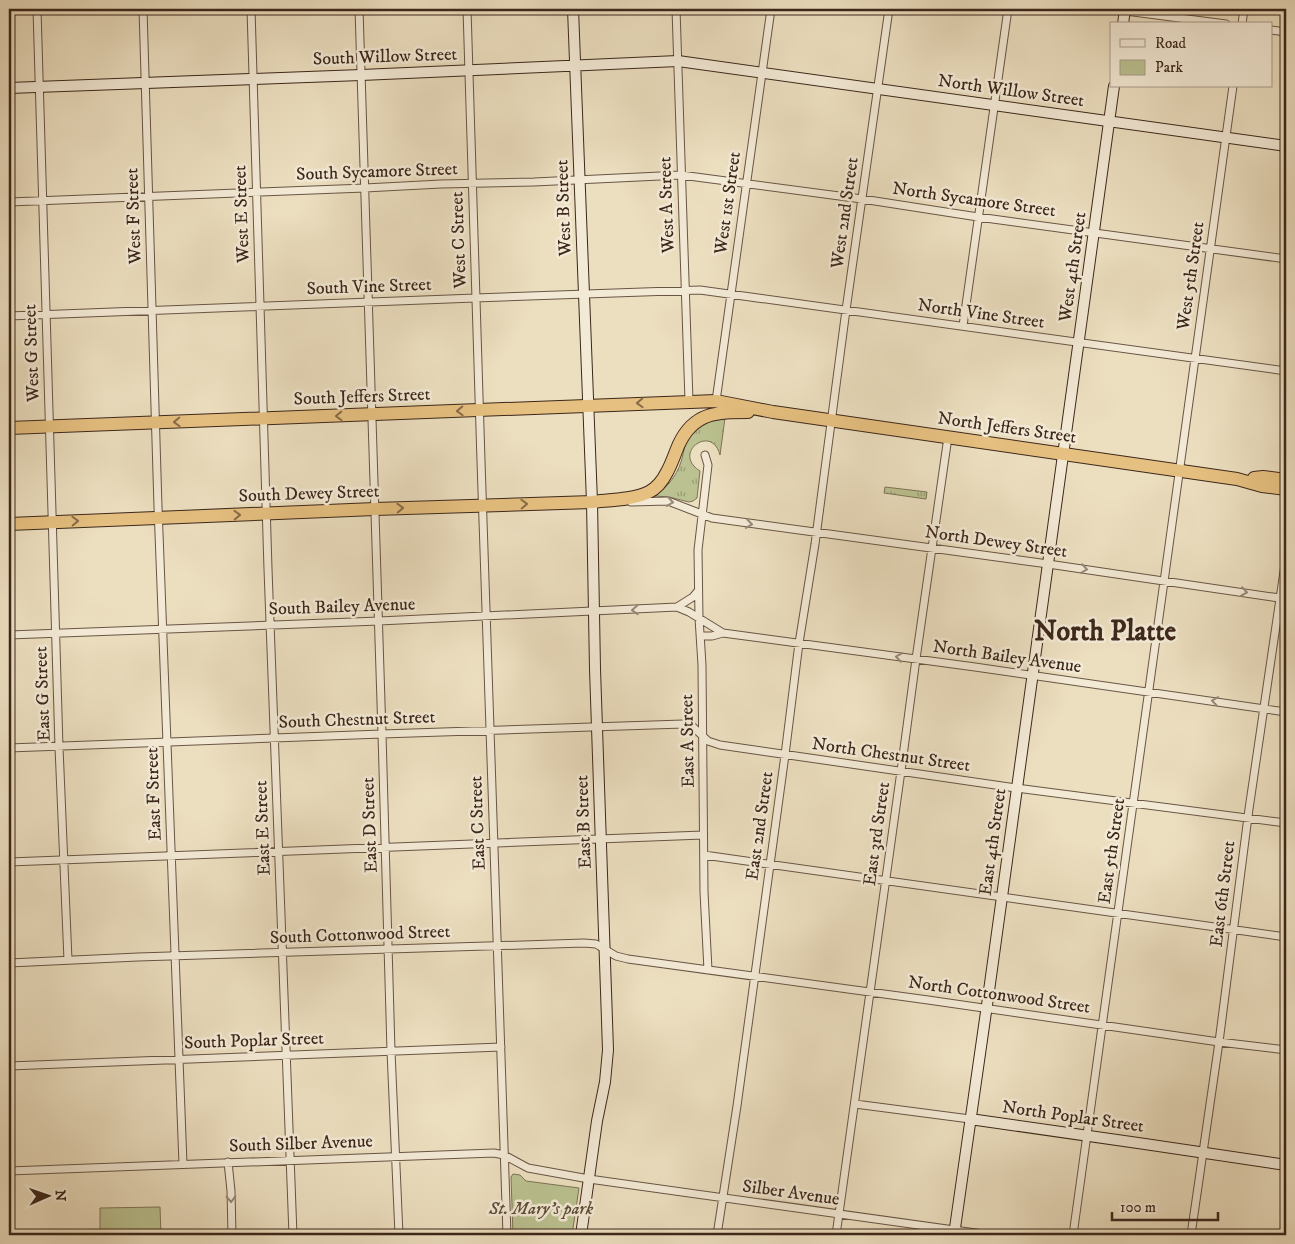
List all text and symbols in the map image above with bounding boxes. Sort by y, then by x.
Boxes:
legend [1110,22,1272,88]
text: Road [1155,34,1187,53]
street label: South Willow Street [312,43,458,71]
text: Park [1155,58,1184,77]
street label: North Willow Street [936,70,1086,112]
street label: West 1st Street [710,150,746,257]
street label: West A Street [654,156,680,255]
street label: West 2nd Street [826,156,864,271]
street label: South Sycamore Street [296,158,458,186]
street label: West B Street [551,159,577,258]
street label: West E Street [229,164,255,264]
street label: West F Street [121,167,147,265]
street label: North Sycamore Street [891,178,1057,222]
street label: West C Street [446,191,472,290]
street label: West 4th Street [1054,210,1092,324]
street label: West 5th Street [1172,220,1210,333]
street label: South Vine Street [306,274,432,300]
street label: North Vine Street [916,294,1046,334]
street label: West G Street [19,304,45,403]
street label: South Jeffers Street [293,384,431,410]
one-way arrow [636,398,644,409]
one-way arrow [456,405,464,416]
street label: North Jeffers Street [936,407,1078,449]
one-way arrow [335,410,343,421]
one-way arrow [173,417,181,428]
street label: South Dewey Street [238,481,380,507]
one-way arrow [666,497,675,507]
one-way arrow [520,499,528,510]
one-way arrow [396,503,404,514]
one-way arrow [234,510,242,520]
one-way arrow [71,516,79,527]
one-way arrow [745,518,753,528]
street label: North Dewey Street [923,521,1069,563]
one-way arrow [1080,563,1088,574]
one-way arrow [1240,587,1249,597]
street label: South Bailey Avenue [268,593,416,621]
one-way arrow [631,604,639,615]
district label: North Platte [1034,614,1176,649]
street label: North Bailey Avenue [931,636,1083,678]
street label: East G Street [30,646,56,742]
one-way arrow [894,652,902,663]
street label: East A Street [676,694,700,788]
one-way arrow [1211,697,1220,707]
street label: South Chestnut Street [278,706,436,734]
street label: North Chestnut Street [810,733,972,777]
street label: East F Street [141,747,167,841]
street label: East 2nd Street [741,770,779,882]
street label: East B Street [571,774,597,869]
street label: East C Street [465,775,491,871]
street label: East D Street [357,776,383,873]
street label: East E Street [250,780,276,876]
street label: East 3rd Street [859,780,895,887]
street label: East 4th Street [975,787,1011,897]
street label: East 5th Street [1094,796,1130,905]
street label: East 6th Street [1206,839,1240,948]
street label: South Cottonwood Street [269,921,451,949]
street label: North Cottonwood Street [907,971,1092,1019]
street label: South Poplar Street [184,1028,325,1054]
street label: North Poplar Street [1001,1096,1145,1138]
street label: South Silber Avenue [229,1130,373,1158]
north arrow [22,1172,72,1222]
street label: Silber Avenue [741,1175,841,1211]
scale bar [1112,1189,1219,1221]
text: N [51,1190,69,1202]
one-way arrow [226,1195,236,1203]
park label: St. Mary's park [488,1198,594,1220]
text: 100 m [1120,1198,1156,1217]

